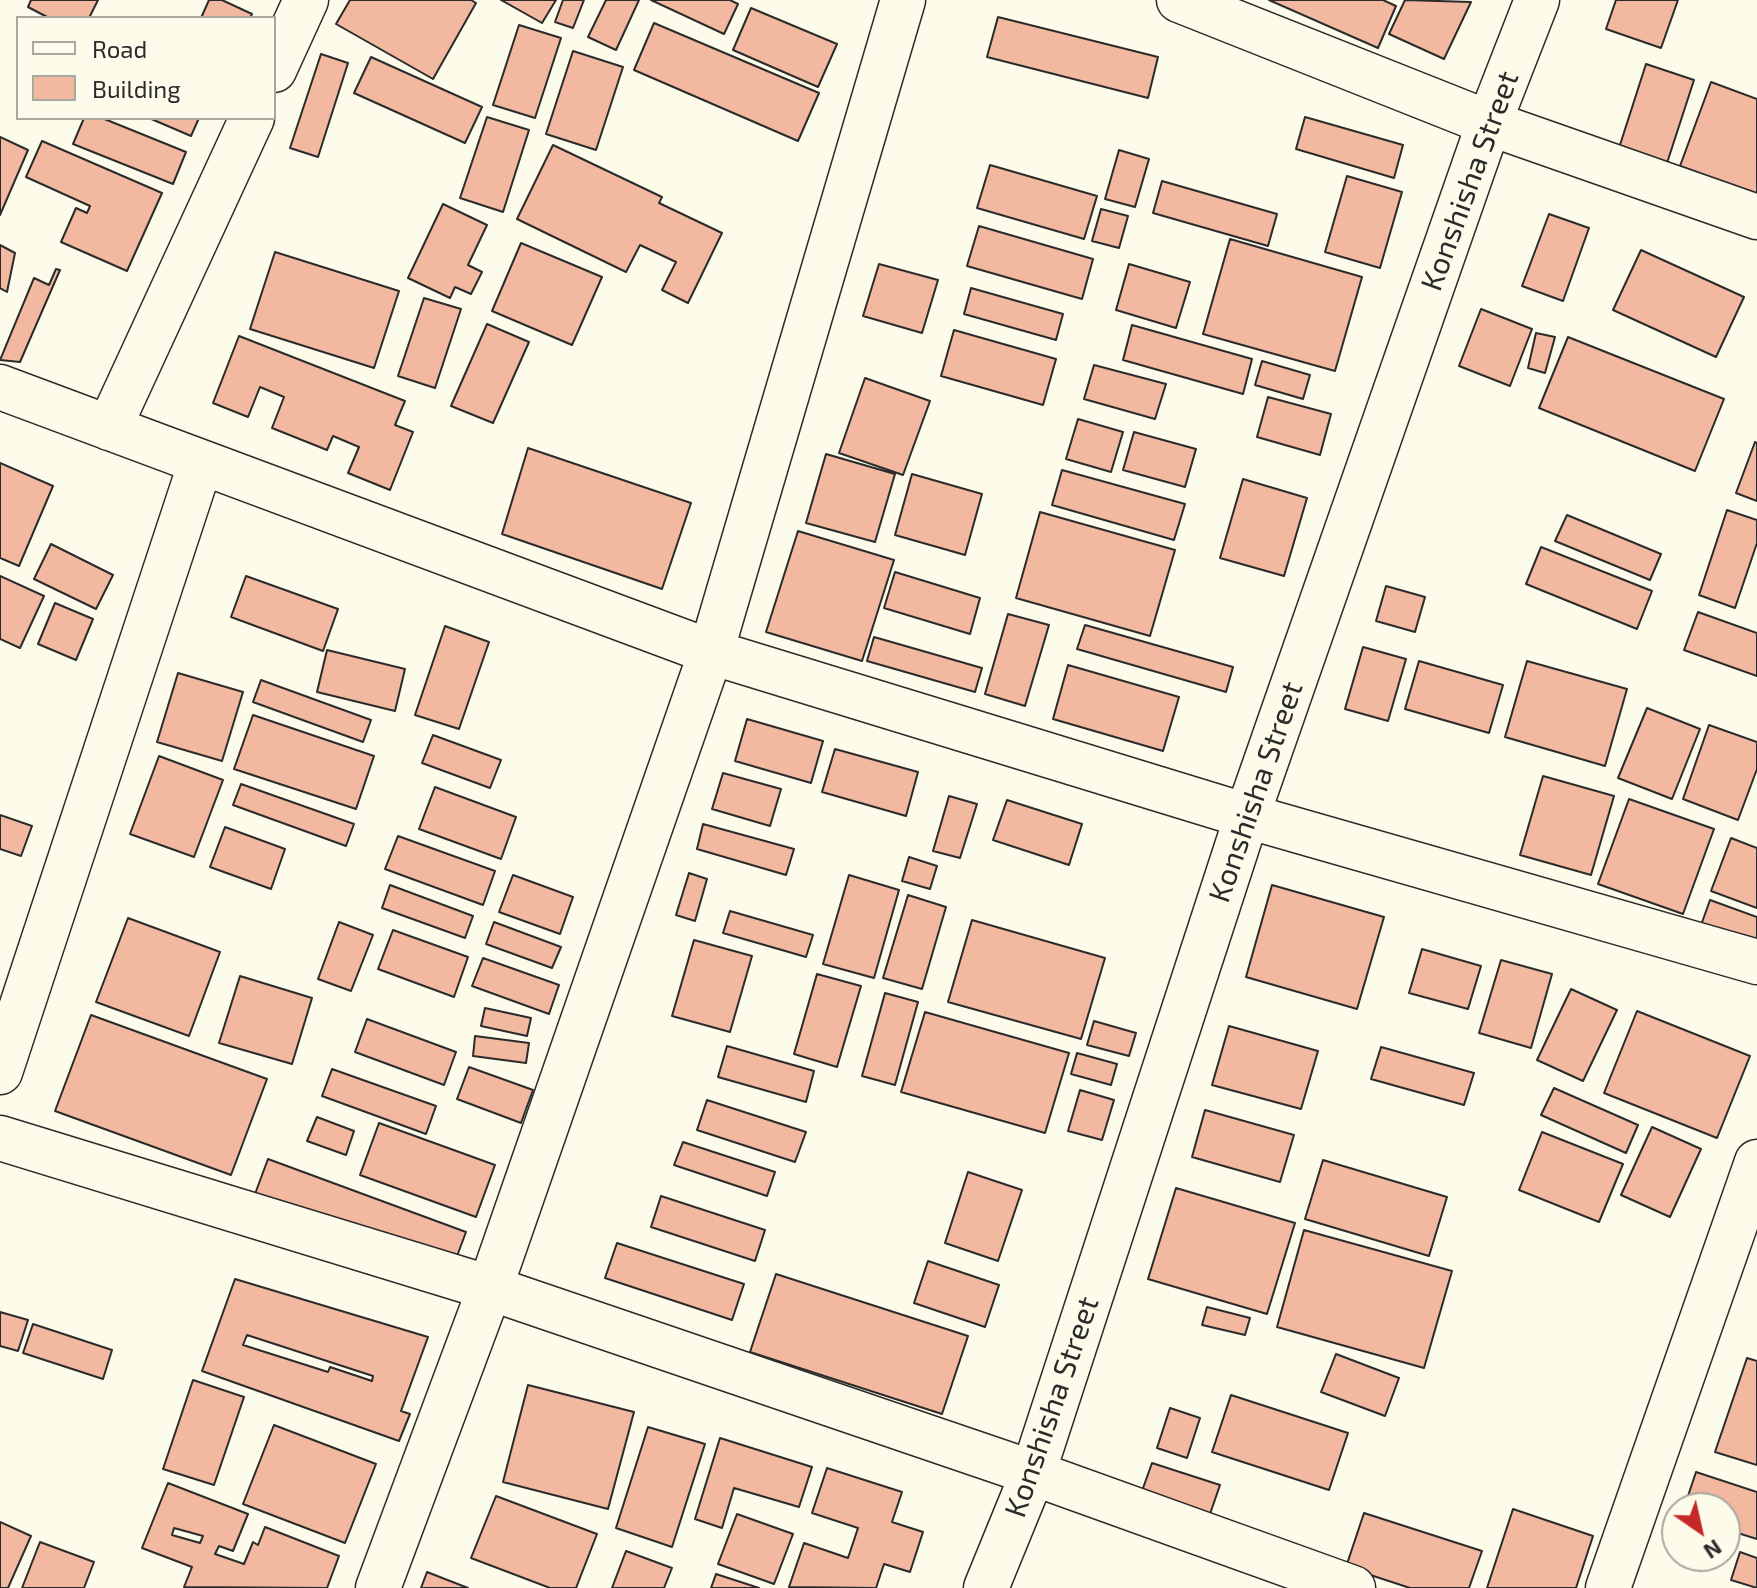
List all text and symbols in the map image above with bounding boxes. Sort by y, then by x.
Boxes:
legend [16,16,276,120]
text: Road [92,34,147,63]
street label: Konshisha Street [1414,66,1526,296]
text: Building [92,74,181,103]
street label: Konshisha Street [1201,677,1311,907]
street label: Konshisha Street [997,1292,1107,1522]
north arrow [1661,1492,1741,1572]
text: N [1699,1535,1727,1565]

